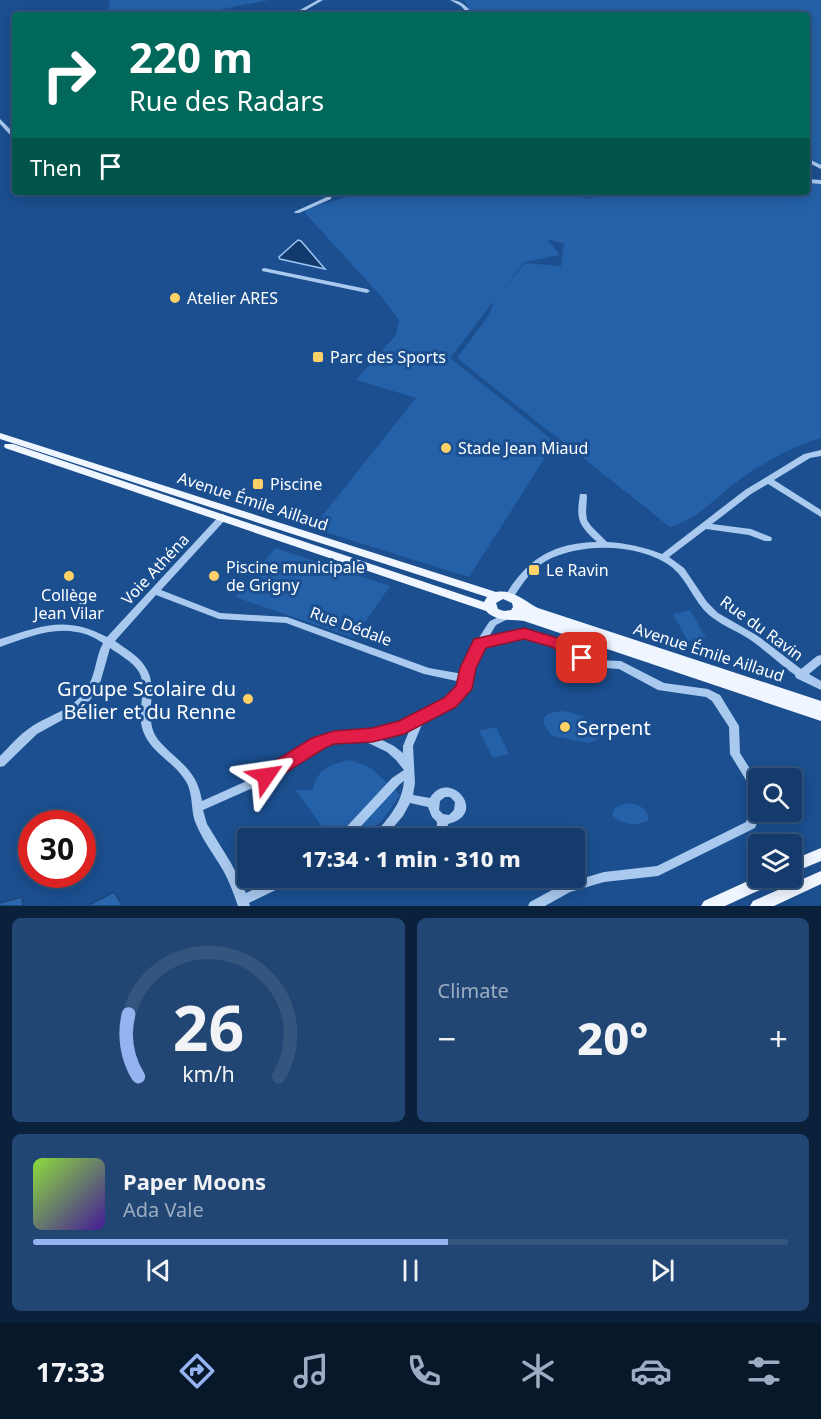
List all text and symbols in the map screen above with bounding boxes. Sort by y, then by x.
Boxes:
text: 220 m [129,28,253,85]
icon: right [30,36,108,114]
text: Rue des Radars [129,82,324,119]
icon: arrive [94,150,127,183]
text: Then [30,152,82,182]
place label: Atelier ARES [187,287,278,309]
marker: Atelier ARES [168,291,182,305]
place label: Parc des Sports [330,346,446,368]
marker: Parc des Sports [311,350,325,364]
place label: Stade Jean Miaud [458,437,588,459]
marker: Stade Jean Miaud [439,441,453,455]
street label: Avenue Émile Aillaud [175,466,331,536]
place label: Piscine [270,473,322,495]
marker: Piscine [251,477,265,491]
street label: Voie Athéna [116,529,194,609]
place label: Piscine municipale de Grigny [226,556,365,596]
place label: Le Ravin [546,559,609,581]
marker: Le Ravin [527,563,541,577]
marker: Collège Jean Vilar [62,569,76,583]
marker: Piscine municipale de Grigny [207,569,221,583]
place label: Collège Jean Vilar [32,584,104,624]
street label: Rue du Ravin [716,590,808,666]
street label: Rue Dédale [307,601,395,651]
street label: Avenue Émile Aillaud [631,617,787,687]
pin [556,632,607,683]
icon: arrive [565,641,598,674]
place label: Groupe Scolaire du Bélier et du Renne [57,675,236,725]
marker: Groupe Scolaire du Bélier et du Renne [241,692,255,706]
place label: Serpent [577,714,651,741]
marker: Serpent [558,720,572,734]
position arrow [234,744,298,808]
map controls [748,768,802,888]
button: search [748,768,802,822]
speed limit sign: 30 [18,810,96,888]
button: layers [748,834,802,888]
text: 17:34 · 1 min · 310 m [301,843,521,873]
text: Climate [438,977,509,1004]
text: 26 [173,984,244,1069]
text: 20° [577,1007,648,1068]
text: − [438,1016,456,1061]
text: + [769,1016,788,1061]
text: km/h [182,1059,235,1088]
text: Paper Moons [123,1166,266,1196]
text: Ada Vale [123,1196,204,1223]
icon: previous [142,1254,175,1287]
icon: pause [394,1254,427,1287]
icon: next [646,1254,679,1287]
icon: directions [176,1350,218,1392]
icon: music [290,1350,332,1392]
icon: phone [403,1350,445,1392]
icon: climate [517,1350,559,1392]
icon: car [630,1350,672,1392]
icon: filters [743,1350,785,1392]
text: 17:33 [36,1353,105,1390]

